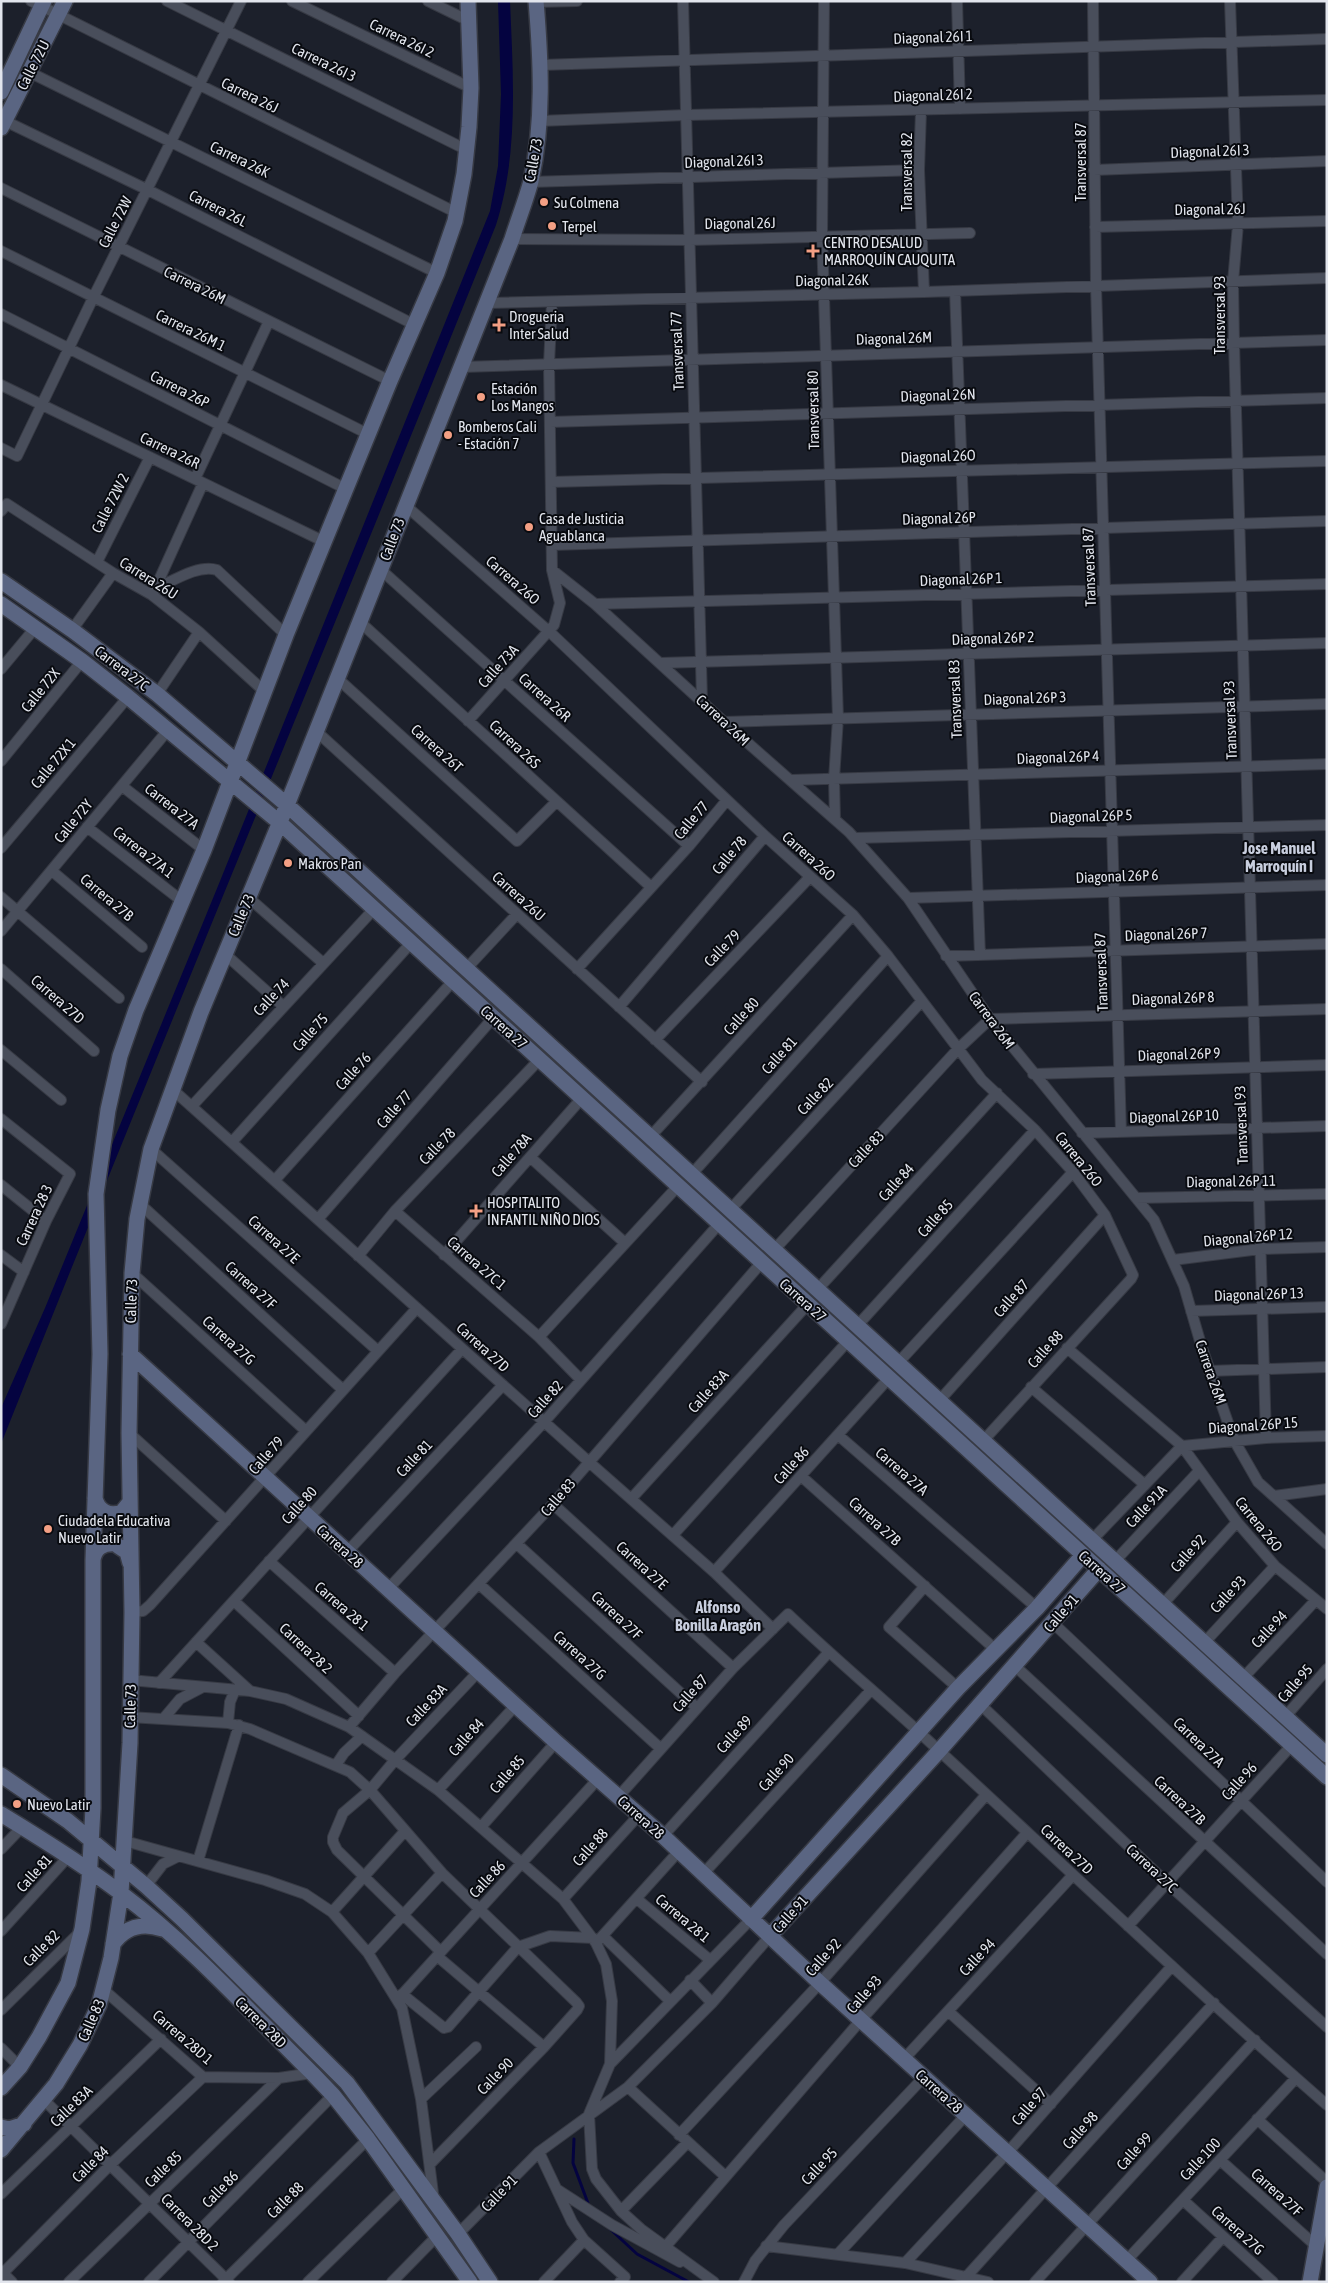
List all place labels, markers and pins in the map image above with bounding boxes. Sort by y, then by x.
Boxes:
place label: Su Colmena [554,194,619,211]
marker: Su Colmena [538,196,550,208]
place label: Terpel [562,218,597,235]
marker: Terpel [546,220,558,232]
place label: CENTRO DESALUD MARROQUÍN CAUQUITA [824,234,956,268]
marker: CENTRO DESALUD MARROQUÍN CAUQUITA [806,244,820,258]
place label: Drogueria Inter Salud [509,308,569,342]
marker: Drogueria Inter Salud [493,319,505,331]
place label: Estación Los Mangos [491,380,554,414]
marker: Estación Los Mangos [475,391,487,403]
place label: Bomberos Cali - Estación 7 [458,418,537,452]
marker: Bomberos Cali - Estación 7 [442,429,454,441]
place label: Casa de Justicia Aguablanca [539,510,624,544]
marker: Casa de Justicia Aguablanca [523,521,535,533]
place label: Makros Pan [298,855,362,872]
marker: Makros Pan [282,857,294,869]
place label: HOSPITALITO INFANTIL NIÑO DIOS [487,1194,600,1228]
marker: HOSPITALITO INFANTIL NIÑO DIOS [469,1204,483,1218]
place label: Ciudadela Educativa Nuevo Latir [58,1512,171,1546]
marker: Ciudadela Educativa Nuevo Latir [42,1523,54,1535]
place label: Nuevo Latir [27,1796,90,1813]
marker: Nuevo Latir [11,1798,23,1810]

